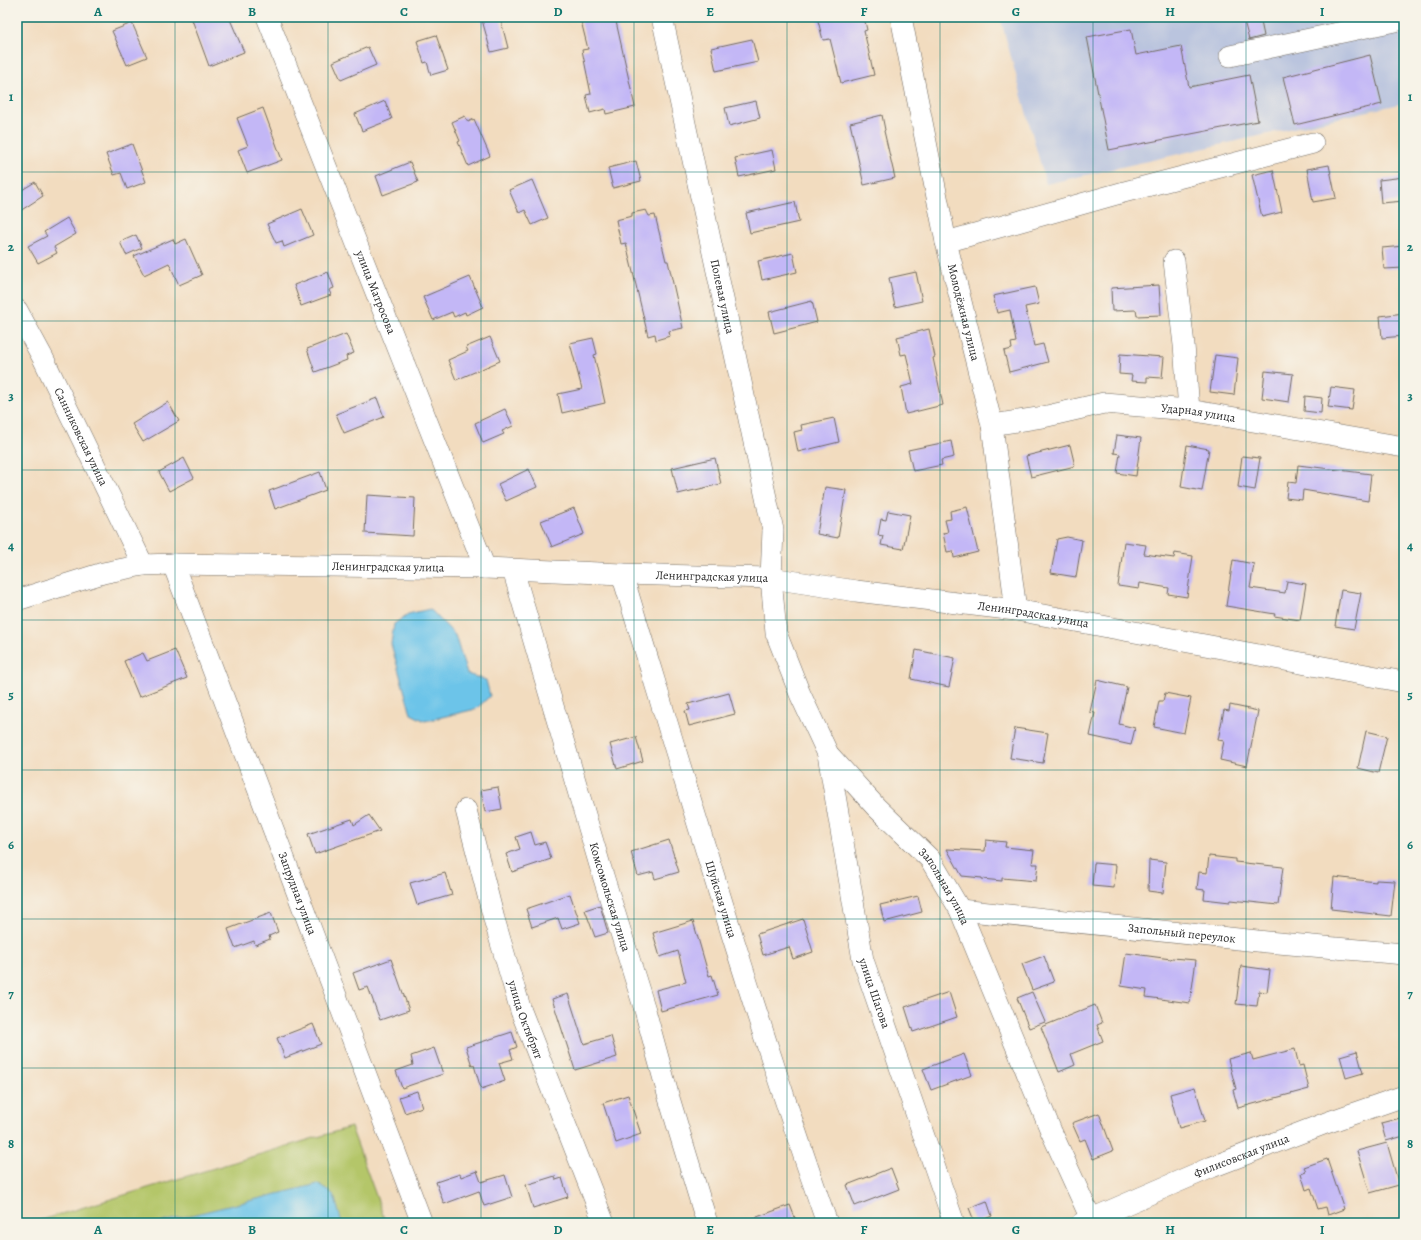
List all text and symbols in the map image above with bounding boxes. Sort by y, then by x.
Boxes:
text: A [93,3,103,20]
text: B [248,3,256,20]
text: C [400,3,408,20]
text: D [553,3,563,20]
text: E [706,3,714,20]
text: F [861,3,868,20]
text: G [1012,3,1020,20]
text: H [1165,3,1175,20]
text: I [1320,3,1325,20]
text: 1 [9,88,14,105]
text: 1 [1408,88,1413,105]
text: 2 [8,238,15,255]
text: 2 [1407,238,1414,255]
street label: улица Матросова [352,247,400,337]
street label: Полевая улица [707,258,738,336]
street label: Молодёжная улица [944,262,984,363]
street label: Санниковская улица [50,385,112,489]
text: 3 [8,387,14,404]
text: 3 [1407,387,1413,404]
street label: Ударная улица [1160,400,1237,426]
text: 4 [8,537,14,554]
text: 4 [1407,537,1413,554]
street label: Ленинградская улица [332,558,445,575]
street label: Ленинградская улица [655,567,769,586]
street label: Ленинградская улица [977,598,1091,631]
text: 5 [8,686,14,703]
text: 5 [1407,686,1413,703]
text: 6 [8,836,14,853]
text: 6 [1407,836,1413,853]
street label: Комсомольская улица [586,840,634,954]
street label: Запольная улица [915,844,973,927]
street label: Запрудная улица [274,849,321,938]
street label: Шуйская улица [701,858,741,941]
street label: Запольный переулок [1127,920,1236,947]
street label: улица Шагова [855,955,894,1031]
street label: улица Октябрят [504,978,547,1062]
text: 7 [8,985,14,1002]
text: 7 [1407,985,1413,1002]
street label: Филисовская улица [1191,1130,1292,1182]
text: 8 [8,1135,14,1152]
text: 8 [1407,1135,1413,1152]
text: A [93,1221,103,1238]
text: B [248,1221,256,1238]
text: C [400,1221,408,1238]
text: D [553,1221,563,1238]
text: E [706,1221,714,1238]
text: F [861,1221,868,1238]
text: G [1012,1221,1020,1238]
text: H [1165,1221,1175,1238]
text: I [1320,1221,1325,1238]

